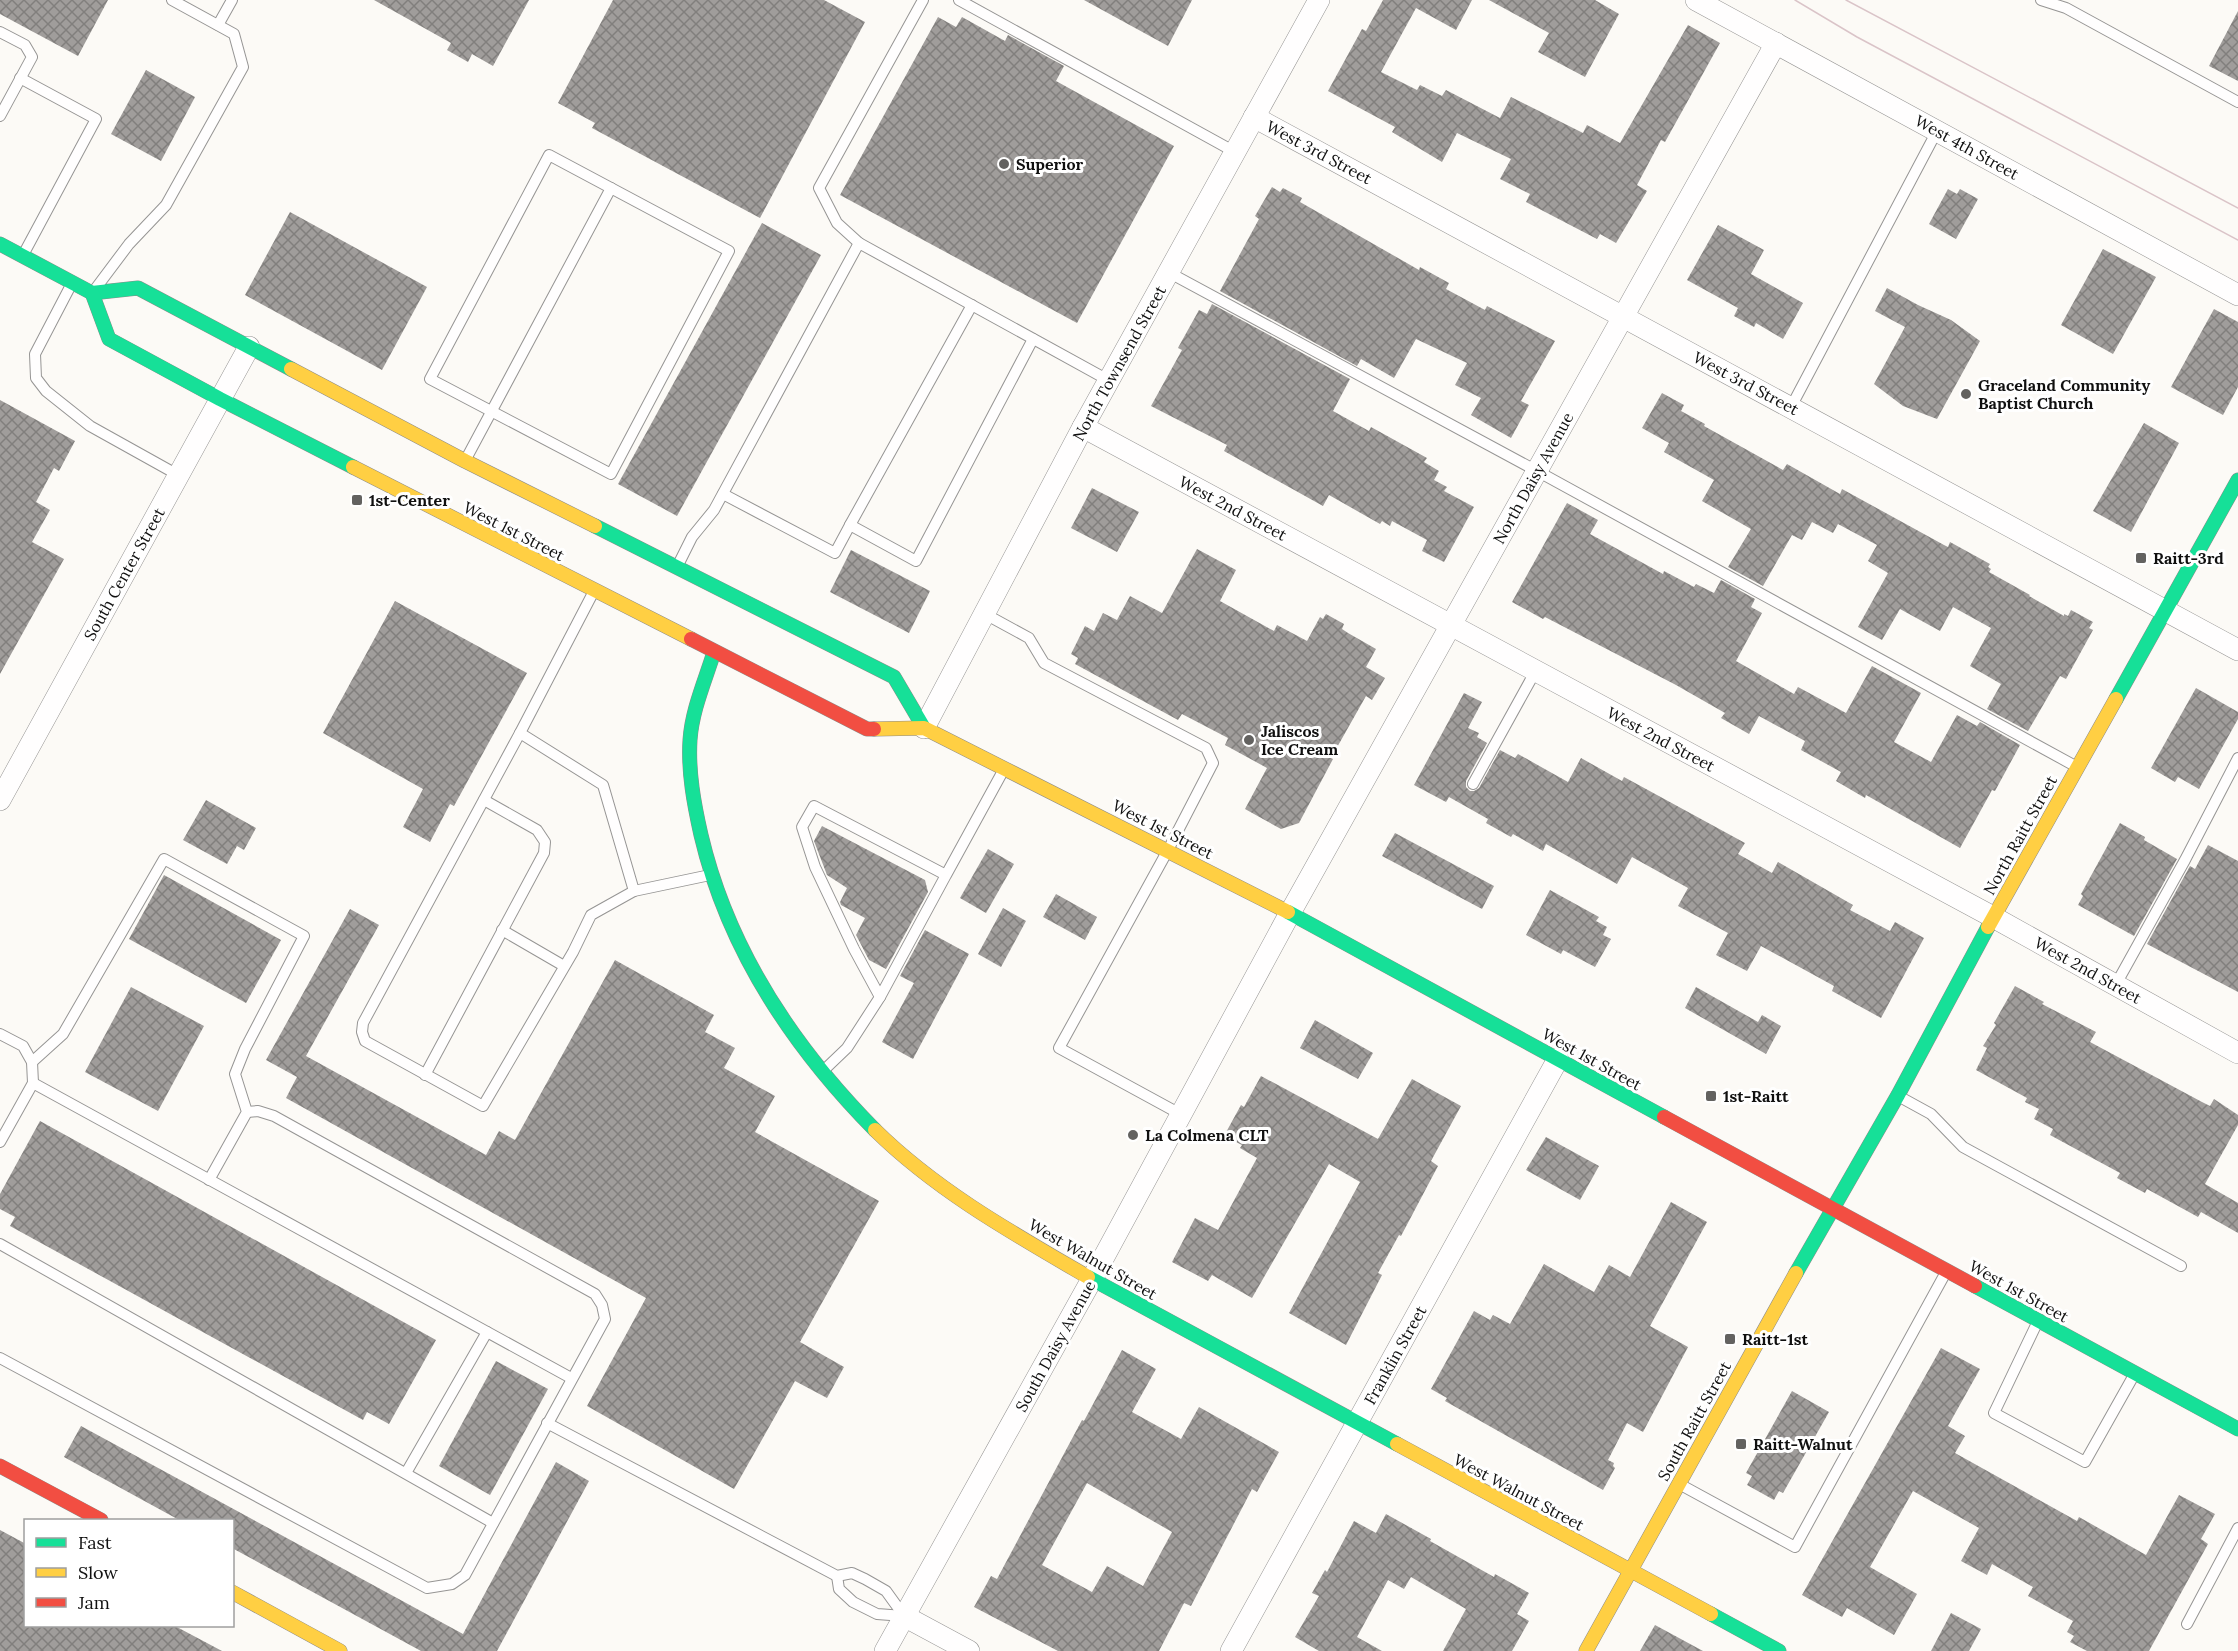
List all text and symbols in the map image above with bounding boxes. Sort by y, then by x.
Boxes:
street label: West 4th Street [1912,110,2023,184]
street label: West 3rd Street [1263,116,1376,189]
place label: Superior [1016,154,1084,174]
marker: Superior [997,157,1011,171]
street label: North Townsend Street [1068,281,1170,444]
street label: West 3rd Street [1690,347,1803,420]
place label: Graceland Community Baptist Church [1978,375,2150,413]
marker: Graceland Community Baptist Church [1959,387,1973,401]
street label: North Daisy Avenue [1489,408,1578,547]
street label: West 2nd Street [1176,471,1291,545]
place label: 1st-Center [369,490,450,510]
marker: 1st-Center [350,493,364,507]
street label: West 1st Street [460,497,569,565]
street label: South Center Street [79,503,169,644]
place label: Raitt-3rd [2153,548,2224,568]
marker: Raitt-3rd [2134,551,2148,565]
street label: West 2nd Street [1604,702,1719,776]
place label: Jaliscos Ice Cream [1261,721,1338,759]
marker: Jaliscos Ice Cream [1242,733,1256,747]
street label: North Raitt Street [1979,771,2062,898]
street label: West 1st Street [1109,795,1218,863]
street label: West 2nd Street [2031,932,2146,1008]
street label: West 1st Street [1539,1023,1646,1095]
place label: 1st-Raitt [1723,1086,1789,1106]
marker: 1st-Raitt [1704,1089,1718,1103]
place label: La Colmena CLT [1145,1125,1269,1145]
marker: La Colmena CLT [1126,1128,1140,1142]
street label: West Walnut Street [1025,1214,1161,1304]
street label: West 1st Street [1966,1255,2073,1327]
street label: South Daisy Avenue [1011,1277,1100,1415]
street label: Franklin Street [1360,1301,1431,1408]
place label: Raitt-1st [1742,1329,1808,1349]
marker: Raitt-1st [1723,1332,1737,1346]
street label: South Raitt Street [1653,1357,1735,1484]
place label: Raitt-Walnut [1753,1434,1853,1454]
marker: Raitt-Walnut [1734,1437,1748,1451]
street label: West Walnut Street [1450,1449,1588,1535]
legend [24,1519,234,1627]
text: Fast [78,1531,112,1554]
text: Slow [78,1561,118,1584]
text: Jam [77,1591,110,1614]

